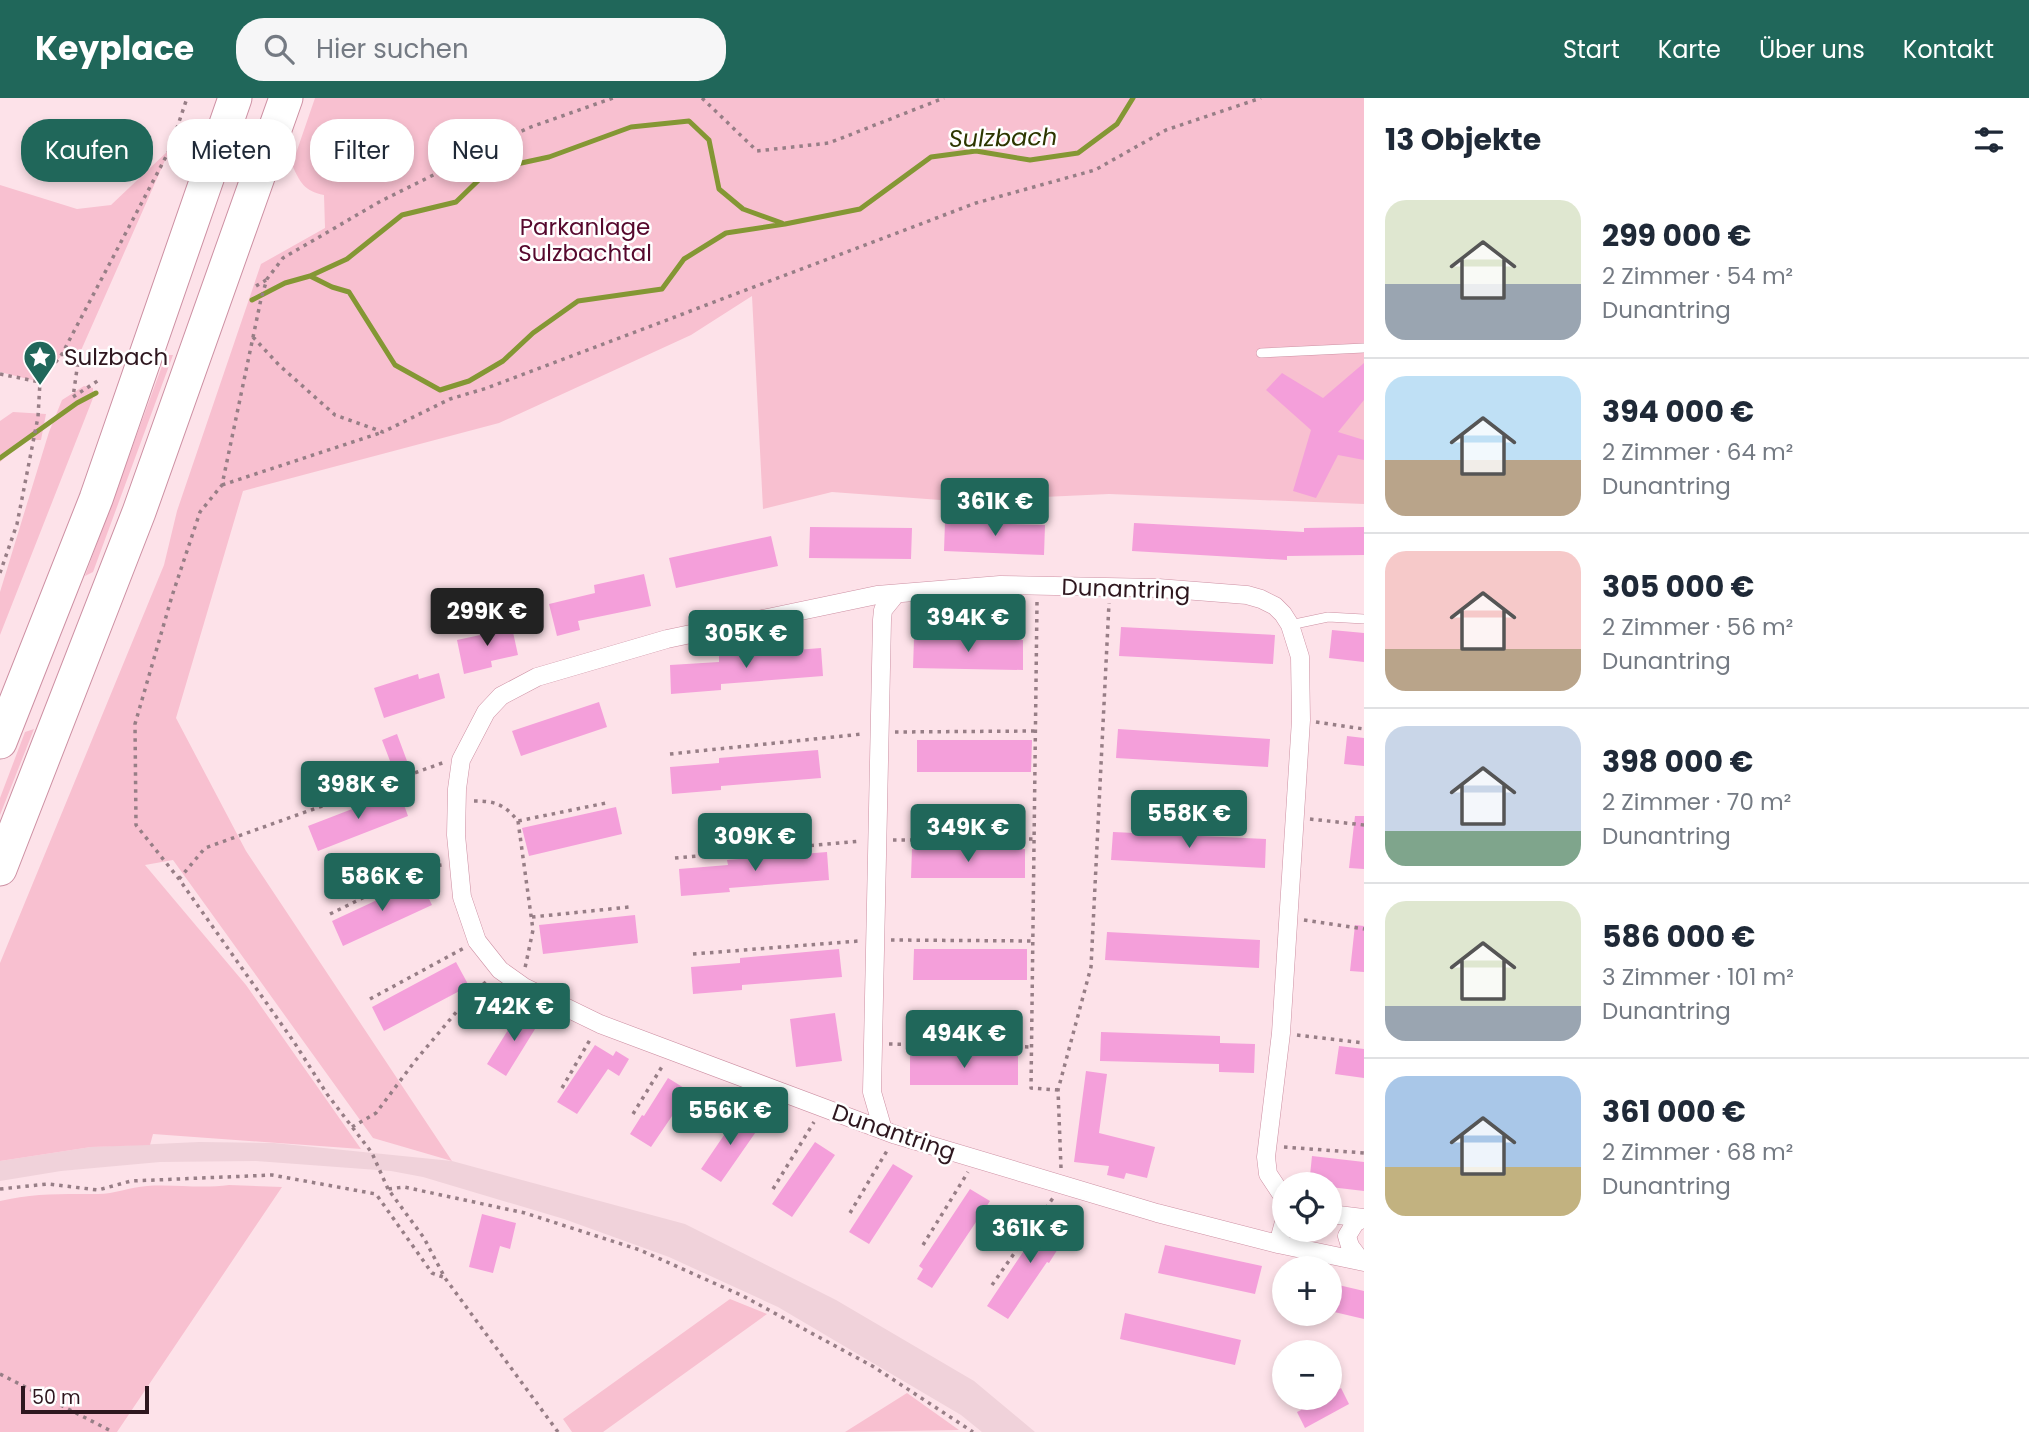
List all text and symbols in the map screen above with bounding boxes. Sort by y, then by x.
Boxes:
search box [236,18,726,81]
text: Keyplace [35,25,194,72]
icon: search [260,30,298,68]
text: Hier suchen [316,31,469,67]
text: Start [1563,33,1620,66]
text: Karte [1658,33,1721,66]
text: Über uns [1759,33,1865,66]
text: Kontakt [1903,33,1994,66]
text: 13 Objekte [1385,118,1541,161]
chip: Kaufen [21,119,153,182]
chip: Mieten [167,119,296,182]
chip: Filter [310,119,414,182]
chip: Neu [428,119,523,182]
water label: Sulzbach [948,120,1058,155]
icon: filters [1970,121,2008,159]
park label: Parkanlage Sulzbachtal [518,211,652,269]
text: 299 000 € [1602,214,1751,257]
icon: home [1441,228,1525,312]
text: 2 Zimmer · 54 m² [1602,260,1793,292]
text: Dunantring [1602,294,1731,326]
place icon: Sulzbach [21,338,59,387]
place label: Sulzbach [64,341,168,373]
text: 394 000 € [1602,390,1754,433]
icon: home [1441,404,1525,488]
text: 2 Zimmer · 64 m² [1602,436,1793,468]
text: Dunantring [1602,470,1731,502]
pin: 361K € [938,478,1052,538]
text: 361K € [957,485,1033,517]
text: 305 000 € [1602,565,1755,608]
street label: Dunantring [1061,571,1191,607]
icon: home [1441,579,1525,663]
pin: 299K € [430,588,544,648]
pin: 394K € [911,594,1025,654]
text: 299K € [447,595,527,627]
text: 394K € [927,601,1009,633]
pin: 305K € [689,610,803,670]
text: 2 Zimmer · 56 m² [1602,611,1793,643]
text: 305K € [704,617,788,649]
text: Dunantring [1602,645,1731,677]
text: 398 000 € [1602,740,1753,783]
icon: home [1441,754,1525,838]
pin: 398K € [301,762,415,821]
text: 398K € [317,768,399,800]
text: 2 Zimmer · 70 m² [1602,786,1791,818]
pin: 558K € [1132,790,1246,850]
text: 558K € [1147,797,1231,829]
pin: 349K € [911,804,1025,864]
text: 349K € [927,811,1009,843]
pin: 309K € [698,814,812,873]
text: 309K € [714,820,796,852]
text: Dunantring [1602,820,1731,852]
pin: 586K € [325,854,439,913]
text: 586K € [340,860,424,892]
text: 586 000 € [1602,915,1755,958]
icon: home [1441,929,1525,1013]
text: 3 Zimmer · 101 m² [1602,961,1794,993]
pin: 742K € [457,984,571,1043]
text: 742K € [474,990,554,1022]
text: Dunantring [1602,995,1731,1027]
pin: 494K € [907,1010,1021,1070]
text: 494K € [922,1017,1006,1049]
pin: 556K € [673,1088,787,1147]
text: 361 000 € [1602,1090,1746,1133]
text: 556K € [688,1094,772,1126]
street label: Dunantring [828,1096,960,1168]
icon: home [1441,1104,1525,1188]
text: 2 Zimmer · 68 m² [1602,1136,1793,1168]
text: Dunantring [1602,1170,1731,1202]
map controls [1272,1172,1342,1410]
button: locate [1272,1172,1342,1242]
pin: 361K € [973,1206,1087,1265]
text: 361K € [992,1212,1068,1244]
button: + [1272,1256,1342,1326]
button: − [1272,1340,1342,1410]
scale bar [21,1383,149,1415]
text: 50 m [32,1384,81,1411]

